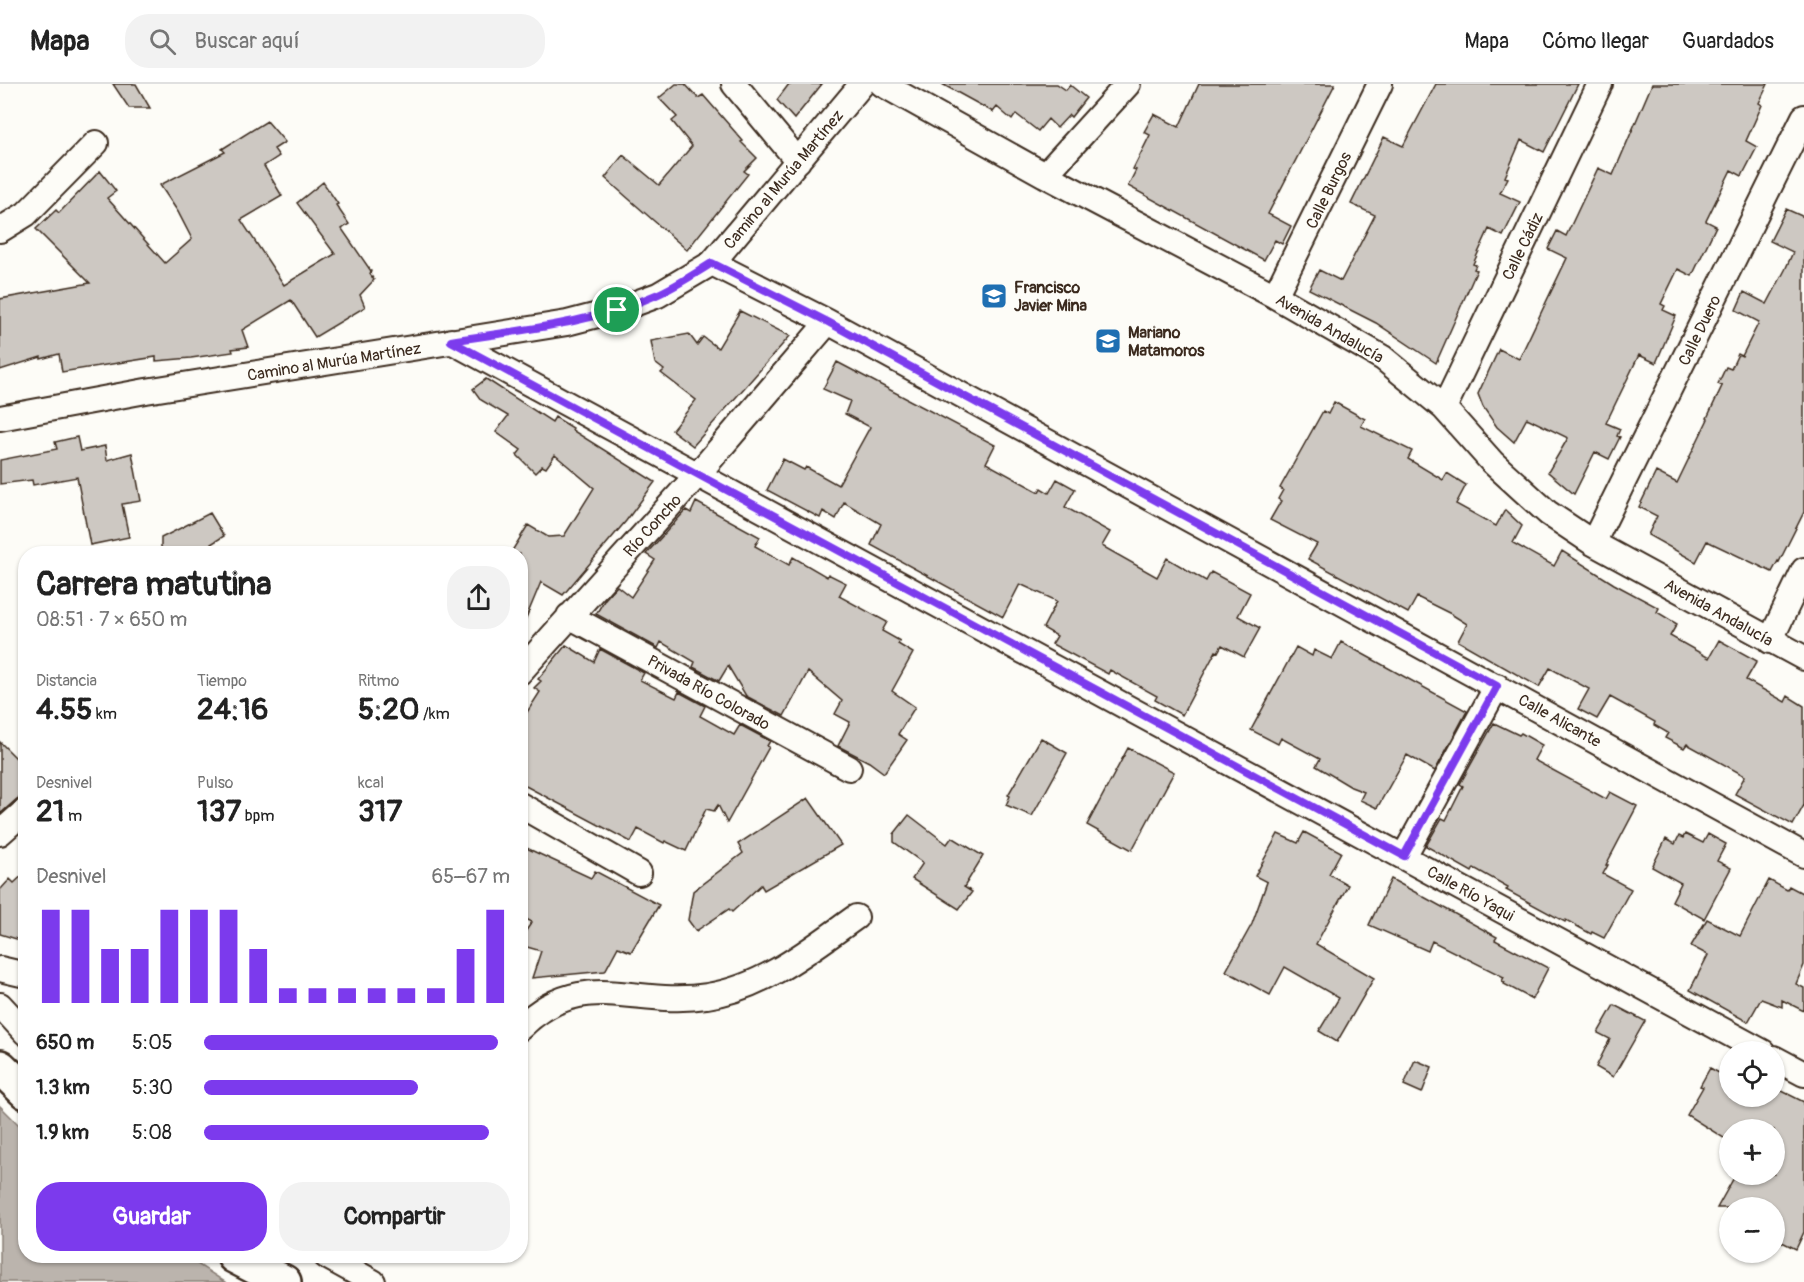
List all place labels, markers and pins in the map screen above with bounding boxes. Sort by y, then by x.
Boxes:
place label: Francisco Javier Mina [1014,278,1087,316]
school or university icon: Francisco Javier Mina [979,281,1009,311]
pin [591,284,642,335]
place label: Mariano Matamoros [1128,323,1205,361]
school or university icon: Mariano Matamoros [1093,326,1123,356]

